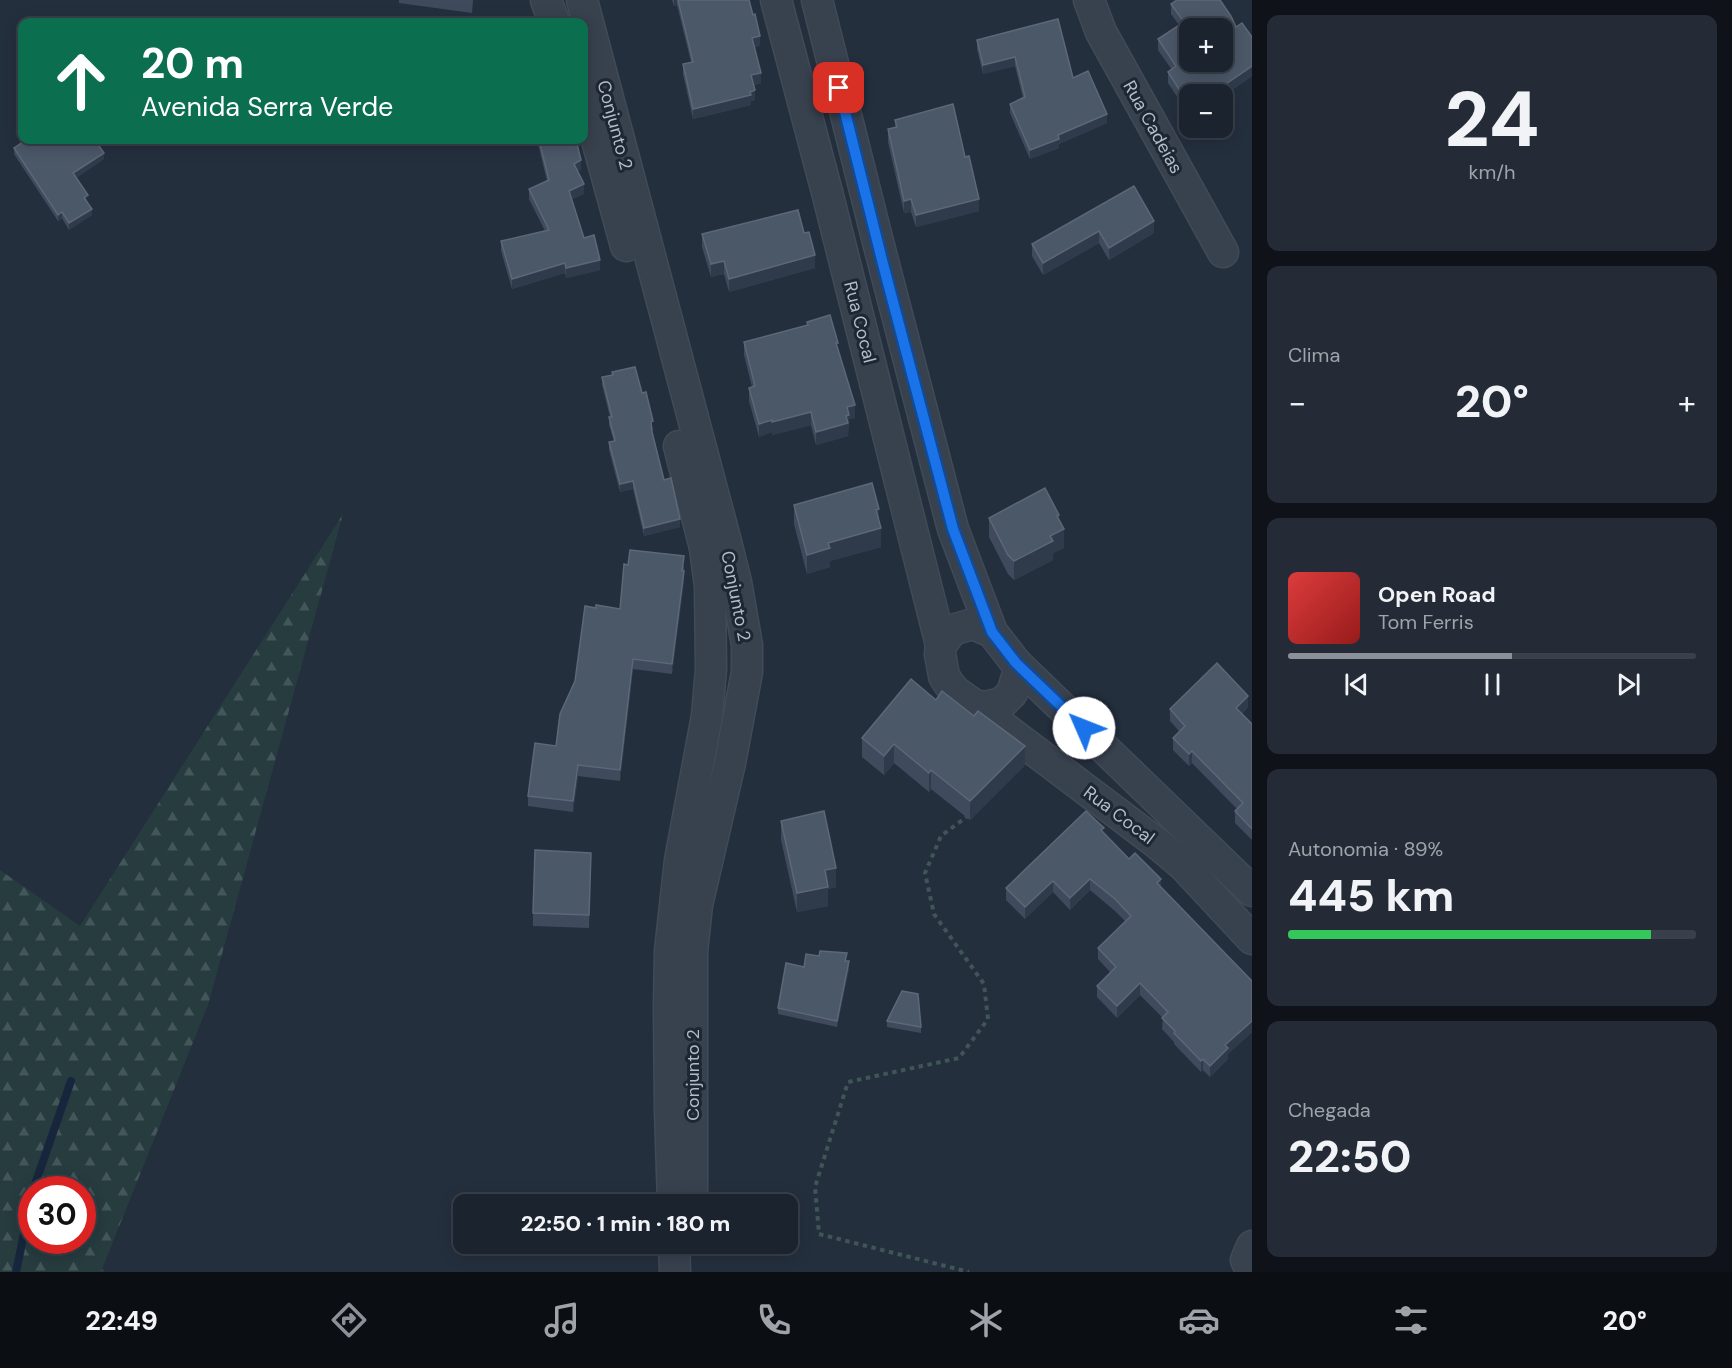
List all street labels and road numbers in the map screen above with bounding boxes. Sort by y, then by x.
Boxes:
street label: Rua Cadeias [1118,76,1188,178]
street label: Conjunto 2 [592,78,638,172]
street label: Rua Cocal [838,279,882,365]
street label: Conjunto 2 [715,549,757,643]
street label: Rua Cocal [1079,780,1159,850]
street label: Conjunto 2 [681,1029,705,1121]

